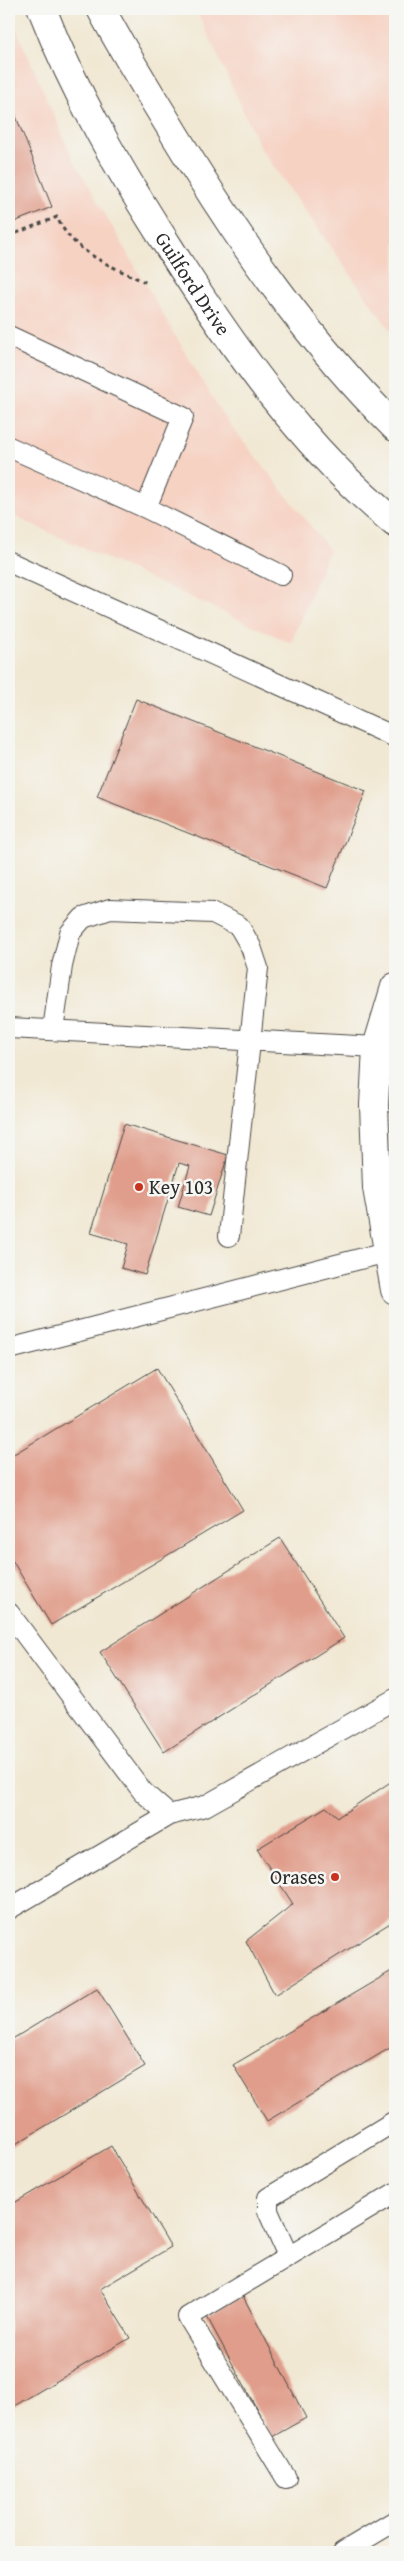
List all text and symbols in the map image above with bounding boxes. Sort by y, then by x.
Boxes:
street label: Guilford Drive [149,226,238,341]
place label: Key 103 [149,1172,213,1201]
marker: Key 103 [133,1181,145,1193]
place label: Orases [270,1862,325,1891]
marker: Orases [329,1871,341,1883]

